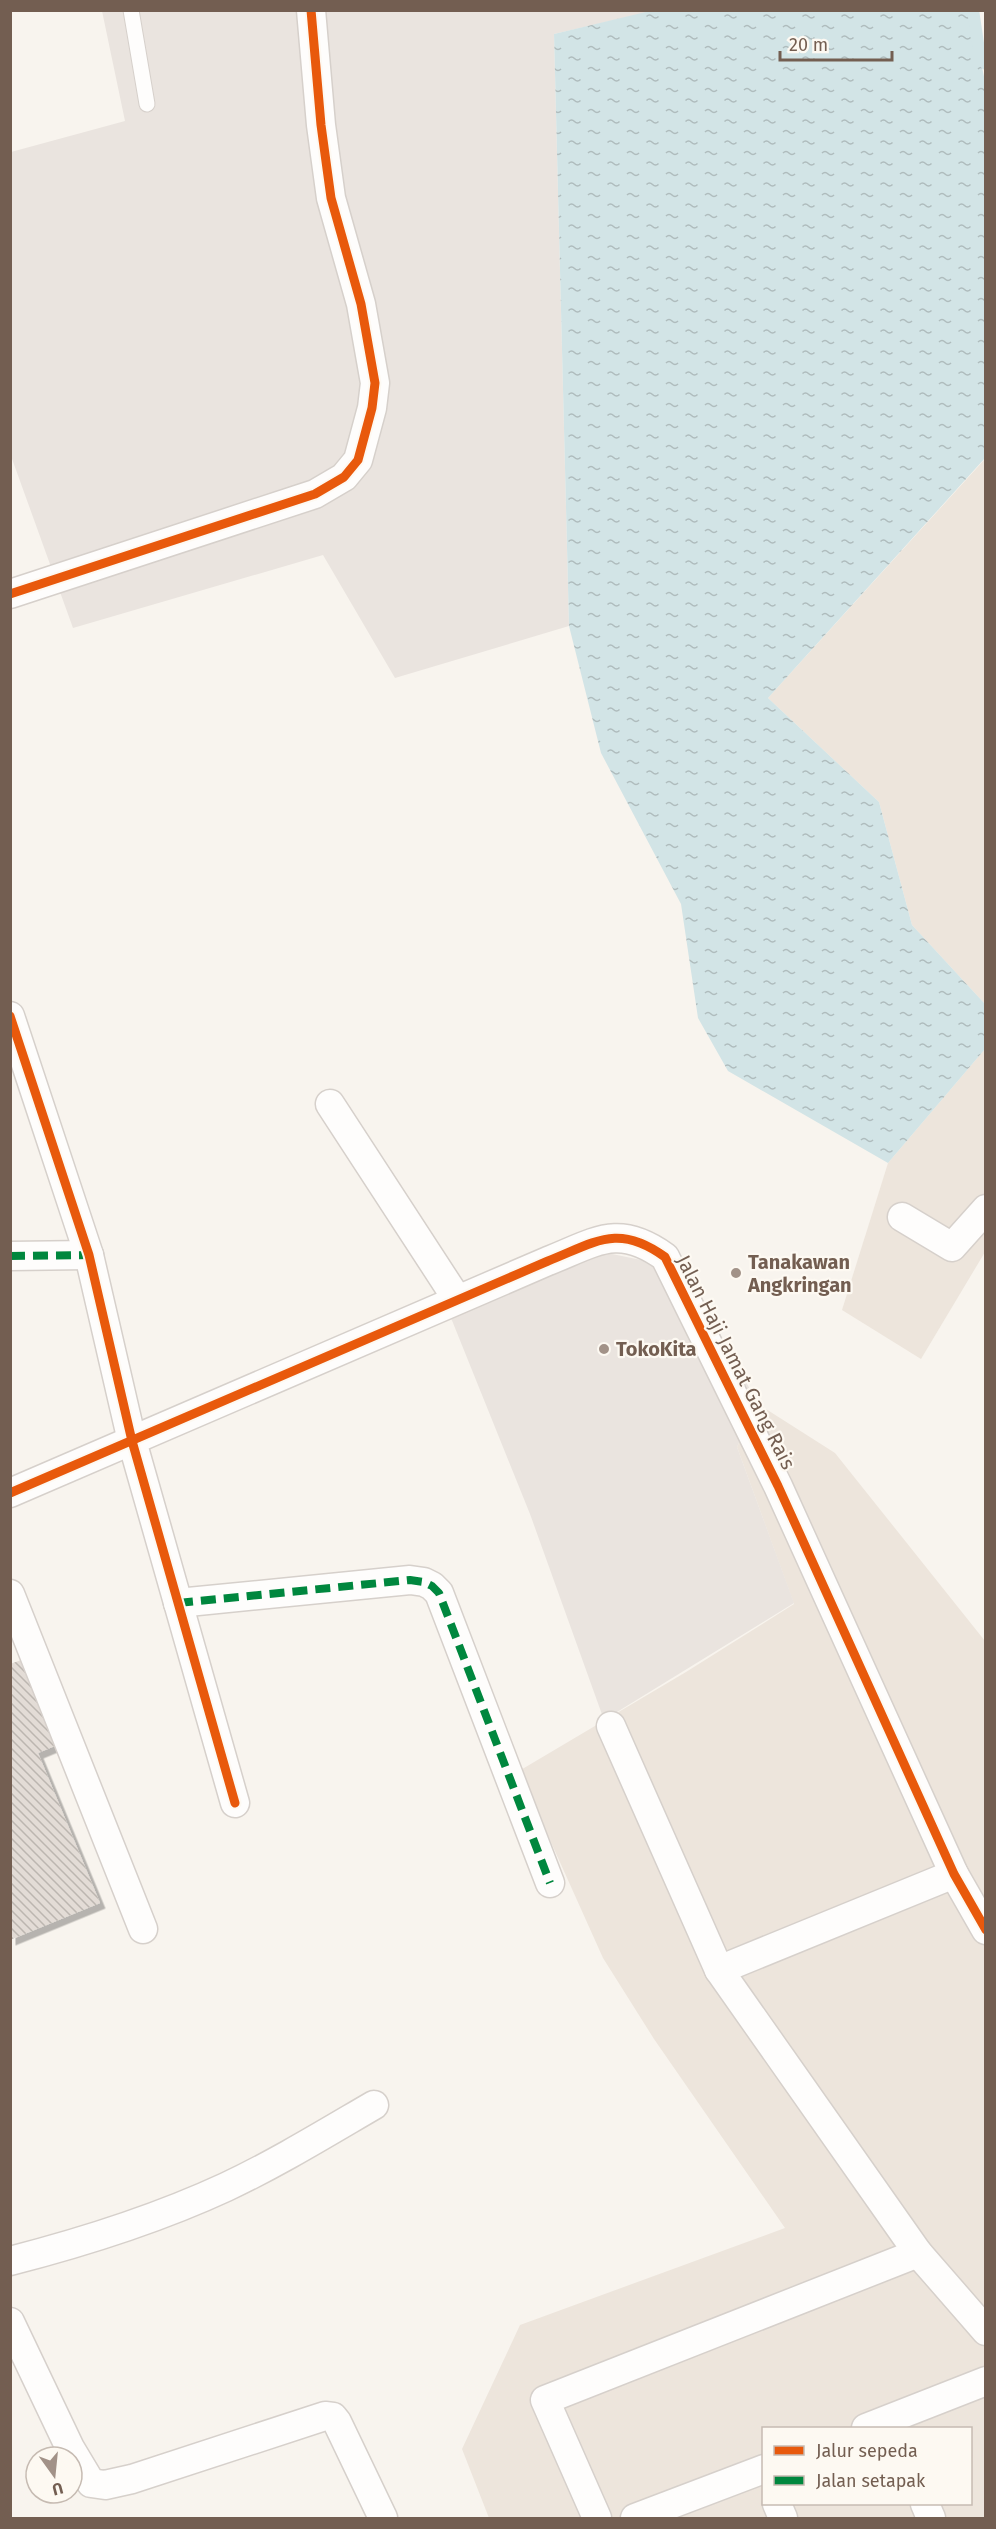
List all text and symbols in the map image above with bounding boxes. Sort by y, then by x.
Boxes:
scale bar [780,24,892,62]
text: 20 m [789,34,828,56]
place label: Tanakawan Angkringan [747,1250,852,1297]
street label: Jalan Haji Jamat Gang Rais [671,1251,801,1473]
marker: Tanakawan Angkringan [729,1266,743,1280]
place label: TokoKita [616,1337,697,1361]
marker: TokoKita [597,1342,611,1356]
legend [762,2427,972,2505]
text: Jalur sepeda [816,2440,918,2462]
north arrow [24,2445,84,2505]
text: Jalan setapak [816,2470,926,2492]
text: U [50,2478,65,2500]

